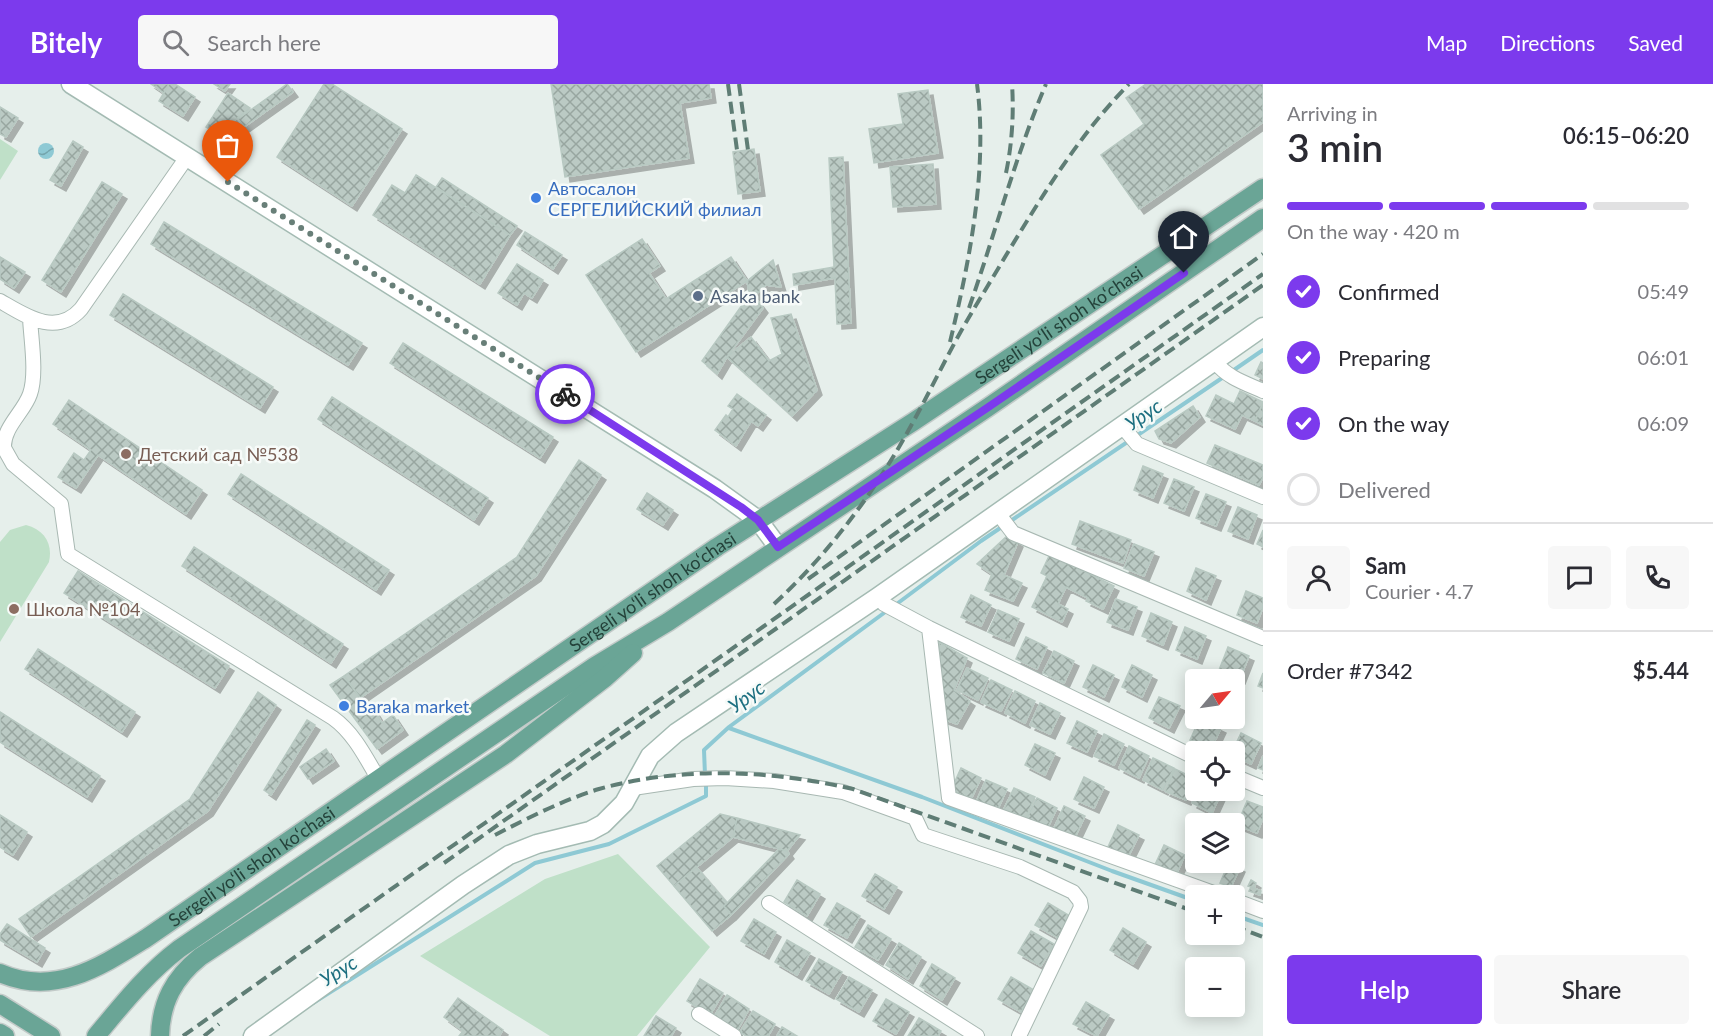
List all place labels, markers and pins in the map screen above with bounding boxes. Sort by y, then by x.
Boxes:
pin [202,120,253,182]
place label: Автосалон СЕРГЕЛИЙСКИЙ филиал [548,177,761,220]
marker: Автосалон СЕРГЕЛИЙСКИЙ филиал [529,191,543,205]
pin [1158,211,1209,273]
place label: Asaka bank [710,285,801,307]
marker: Asaka bank [691,289,705,303]
place label: Детский сад №538 [138,443,298,465]
marker: Детский сад №538 [119,447,133,461]
place label: Школа №104 [26,598,140,620]
marker: Школа №104 [7,602,21,616]
place label: Baraka market [356,695,470,717]
marker: Baraka market [337,699,351,713]

